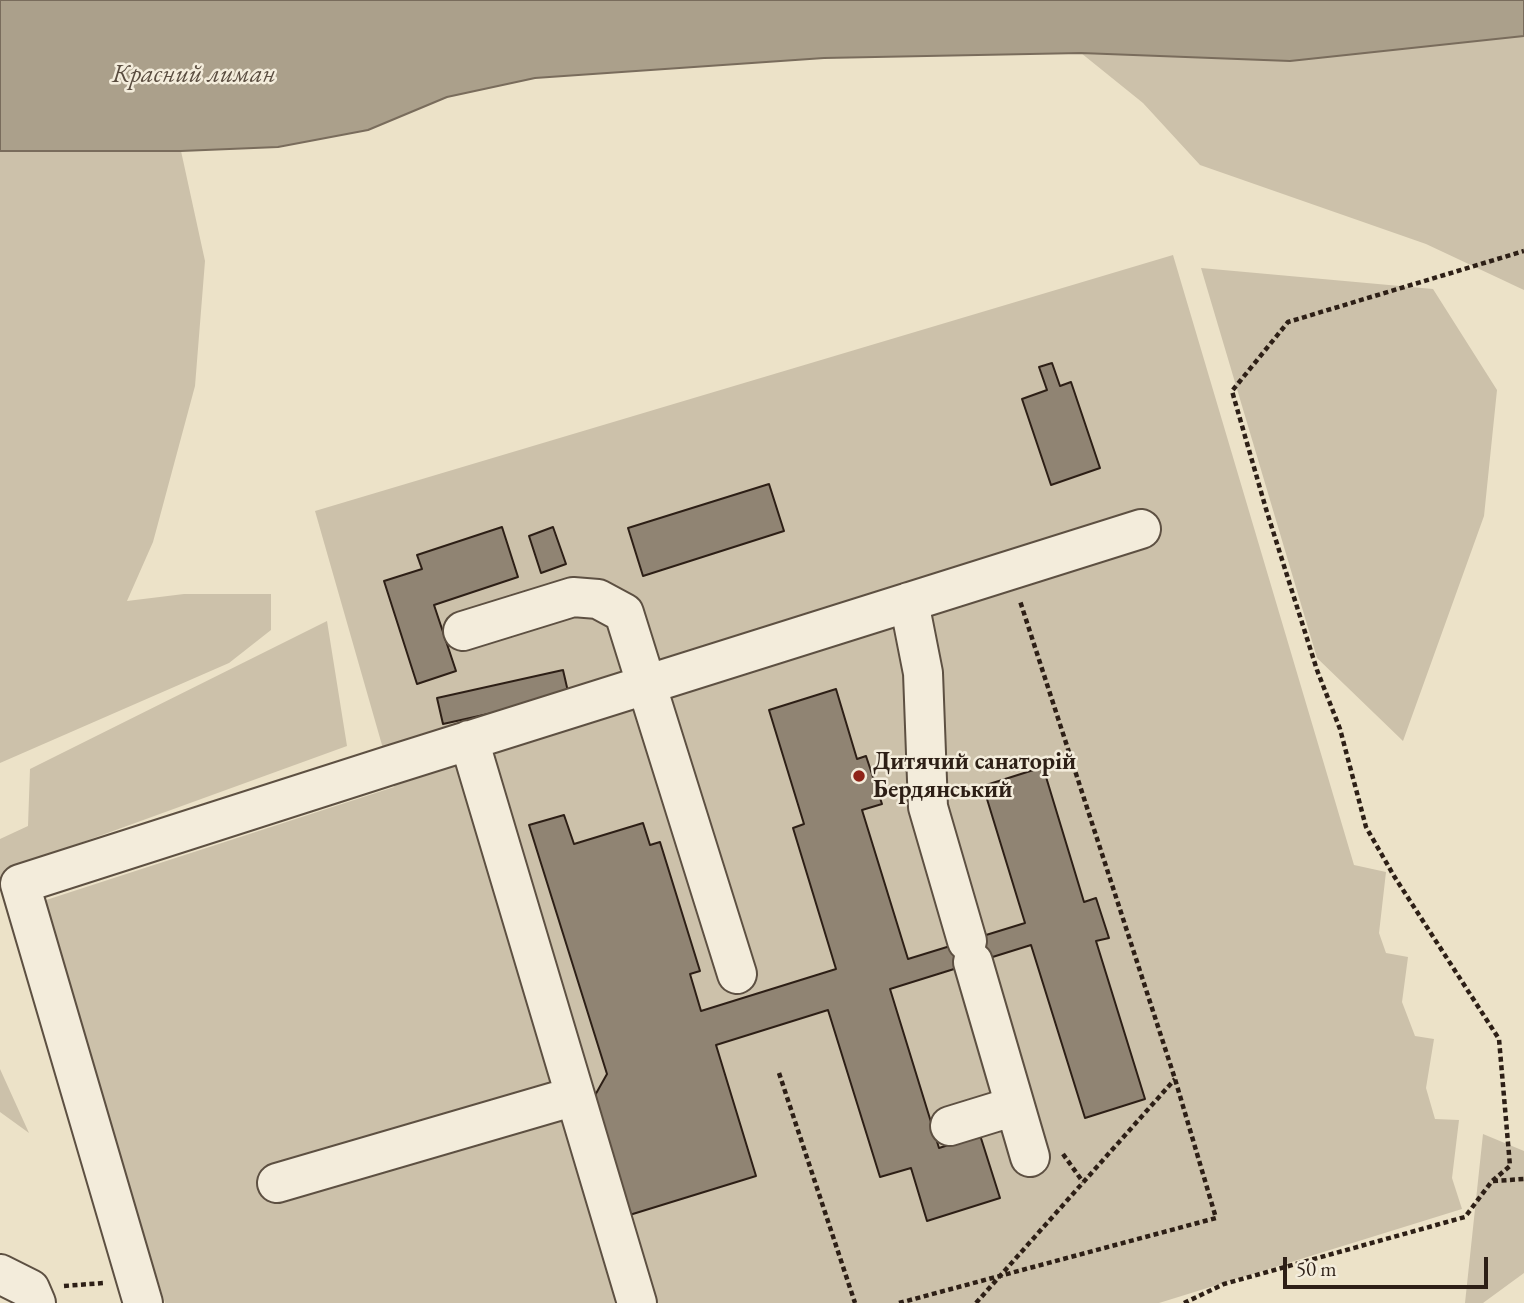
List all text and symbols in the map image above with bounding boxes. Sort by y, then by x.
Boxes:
water label: Красний лиман [112,59,276,91]
place label: Дитячий санаторій Бердянський [873,748,1076,804]
marker: Дитячий санаторій Бердянський [851,768,867,784]
scale bar [1286,1244,1491,1288]
text: 50 m [1296,1255,1337,1282]

